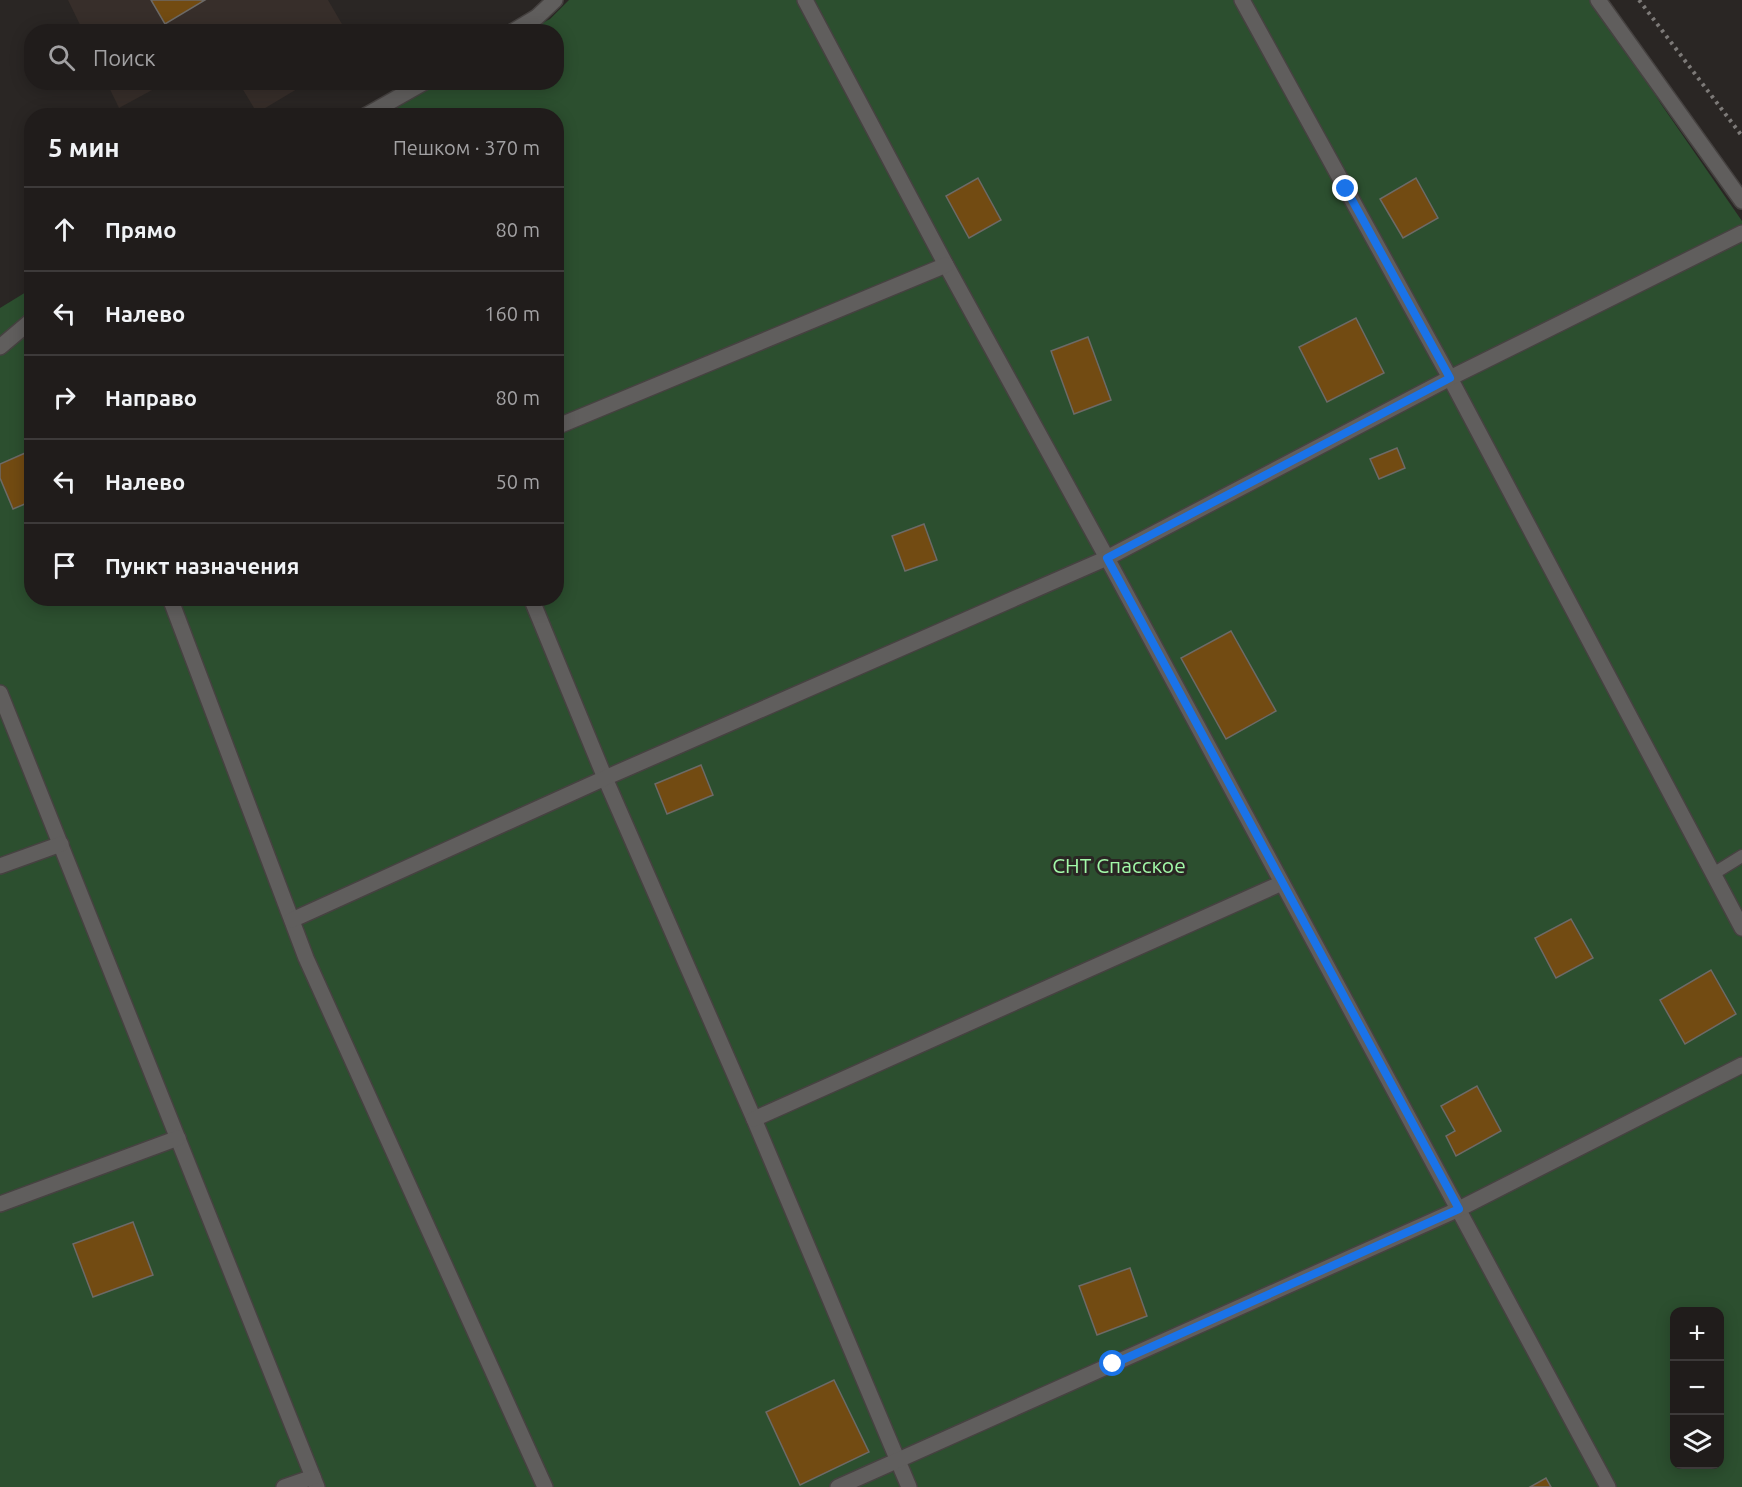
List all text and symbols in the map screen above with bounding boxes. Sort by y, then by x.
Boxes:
search box [24,24,564,90]
icon: search [45,41,78,74]
text: Поиск [93,45,156,70]
text: 5 мин [48,133,120,162]
text: Пешком · 370 m [393,136,540,159]
route end [1332,175,1358,201]
icon: ahead [48,213,81,246]
text: Прямо [105,217,176,242]
text: 80 m [496,218,540,241]
icon: left [48,297,81,330]
text: Налево [105,301,185,326]
text: 160 m [484,302,540,325]
icon: right [48,381,81,414]
text: Направо [105,385,197,410]
text: 80 m [496,386,540,409]
icon: left [48,465,81,498]
text: Налево [105,469,185,494]
text: 50 m [496,470,540,493]
icon: arrive [48,549,81,582]
text: Пункт назначения [105,553,299,578]
park label: СНТ Спасское [1052,853,1186,877]
map controls [1670,1307,1724,1469]
button: + [1670,1307,1724,1361]
route start [1099,1350,1125,1376]
button: − [1670,1361,1724,1415]
button: layers [1670,1415,1724,1469]

